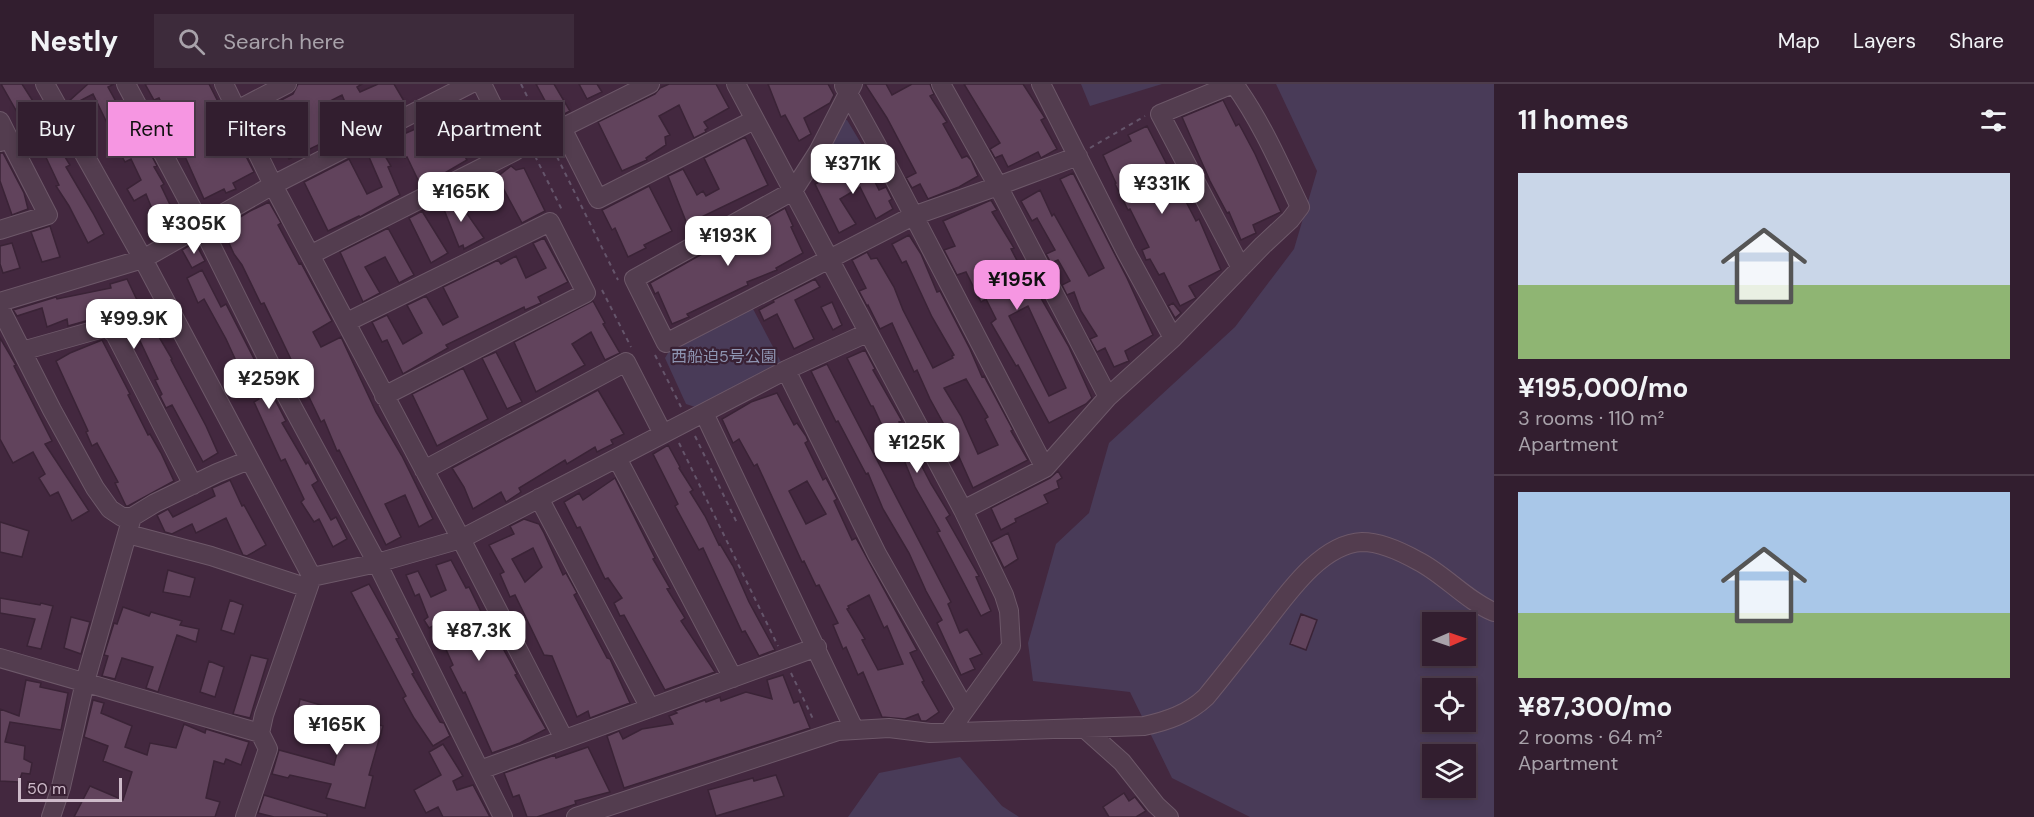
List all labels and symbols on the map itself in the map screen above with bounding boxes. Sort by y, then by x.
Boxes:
pin: ¥371K [811,144,895,195]
pin: ¥331K [1120,164,1204,215]
pin: ¥165K [419,172,503,223]
pin: ¥305K [152,204,236,255]
pin: ¥193K [686,216,770,267]
pin: ¥195K [975,260,1059,311]
pin: ¥99.9K [85,299,183,350]
park label: 西船迫5号公園 [671,346,777,367]
pin: ¥259K [227,359,311,410]
pin: ¥125K [875,423,959,474]
pin: ¥87.3K [430,611,528,662]
north arrow [1422,612,1476,666]
pin: ¥165K [295,705,379,756]
scale bar [18,775,122,802]

